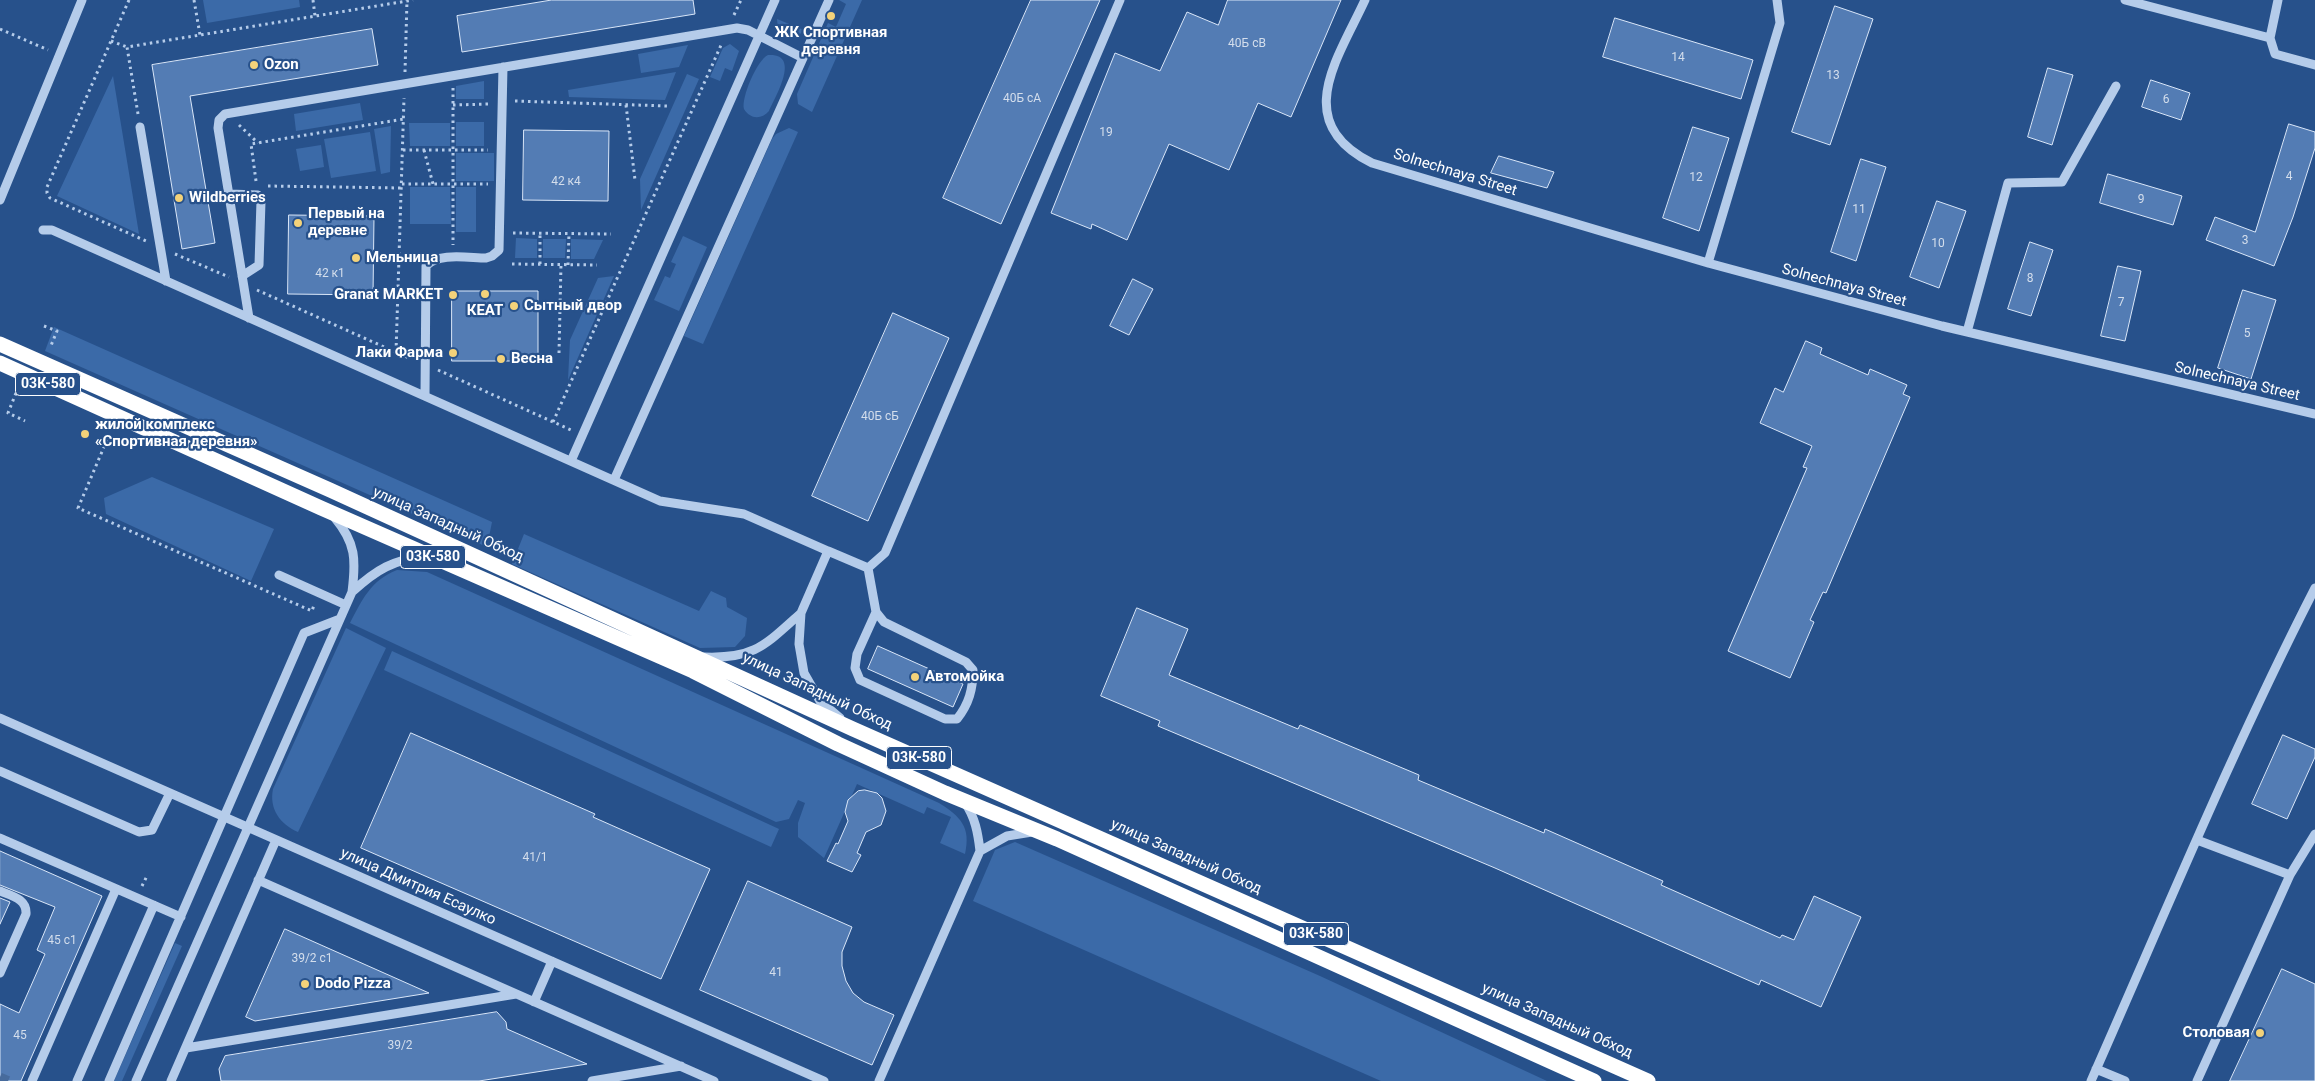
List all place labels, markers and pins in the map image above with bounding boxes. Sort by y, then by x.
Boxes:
marker: ЖК Спортивная деревня [825,10,837,22]
place label: ЖК Спортивная деревня [775,24,887,59]
place label: Ozon [264,56,299,74]
marker: Ozon [248,59,260,71]
place label: Wildberries [189,189,266,207]
marker: Wildberries [173,192,185,204]
place label: Первый на деревне [308,205,385,240]
marker: Первый на деревне [292,217,304,229]
place label: Мельница [366,249,438,267]
marker: Мельница [350,252,362,264]
place label: Granat MARKET [334,286,443,304]
marker: КЕАТ [479,288,491,300]
marker: Granat MARKET [447,289,459,301]
place label: Сытный двор [524,297,622,315]
marker: Сытный двор [508,300,520,312]
place label: КЕАТ [467,302,503,320]
place label: Лаки Фарма [356,344,443,362]
marker: Лаки Фарма [447,347,459,359]
place label: Весна [511,350,553,368]
marker: Весна [495,353,507,365]
place label: жилой комплекс «Спортивная деревня» [95,416,258,451]
marker: жилой комплекс «Спортивная деревня» [79,428,91,440]
place label: Автомойка [925,668,1004,686]
marker: Автомойка [909,671,921,683]
place label: Dodo Pizza [315,975,391,993]
marker: Dodo Pizza [299,978,311,990]
place label: Столовая [2183,1024,2250,1042]
marker: Столовая [2254,1027,2266,1039]

